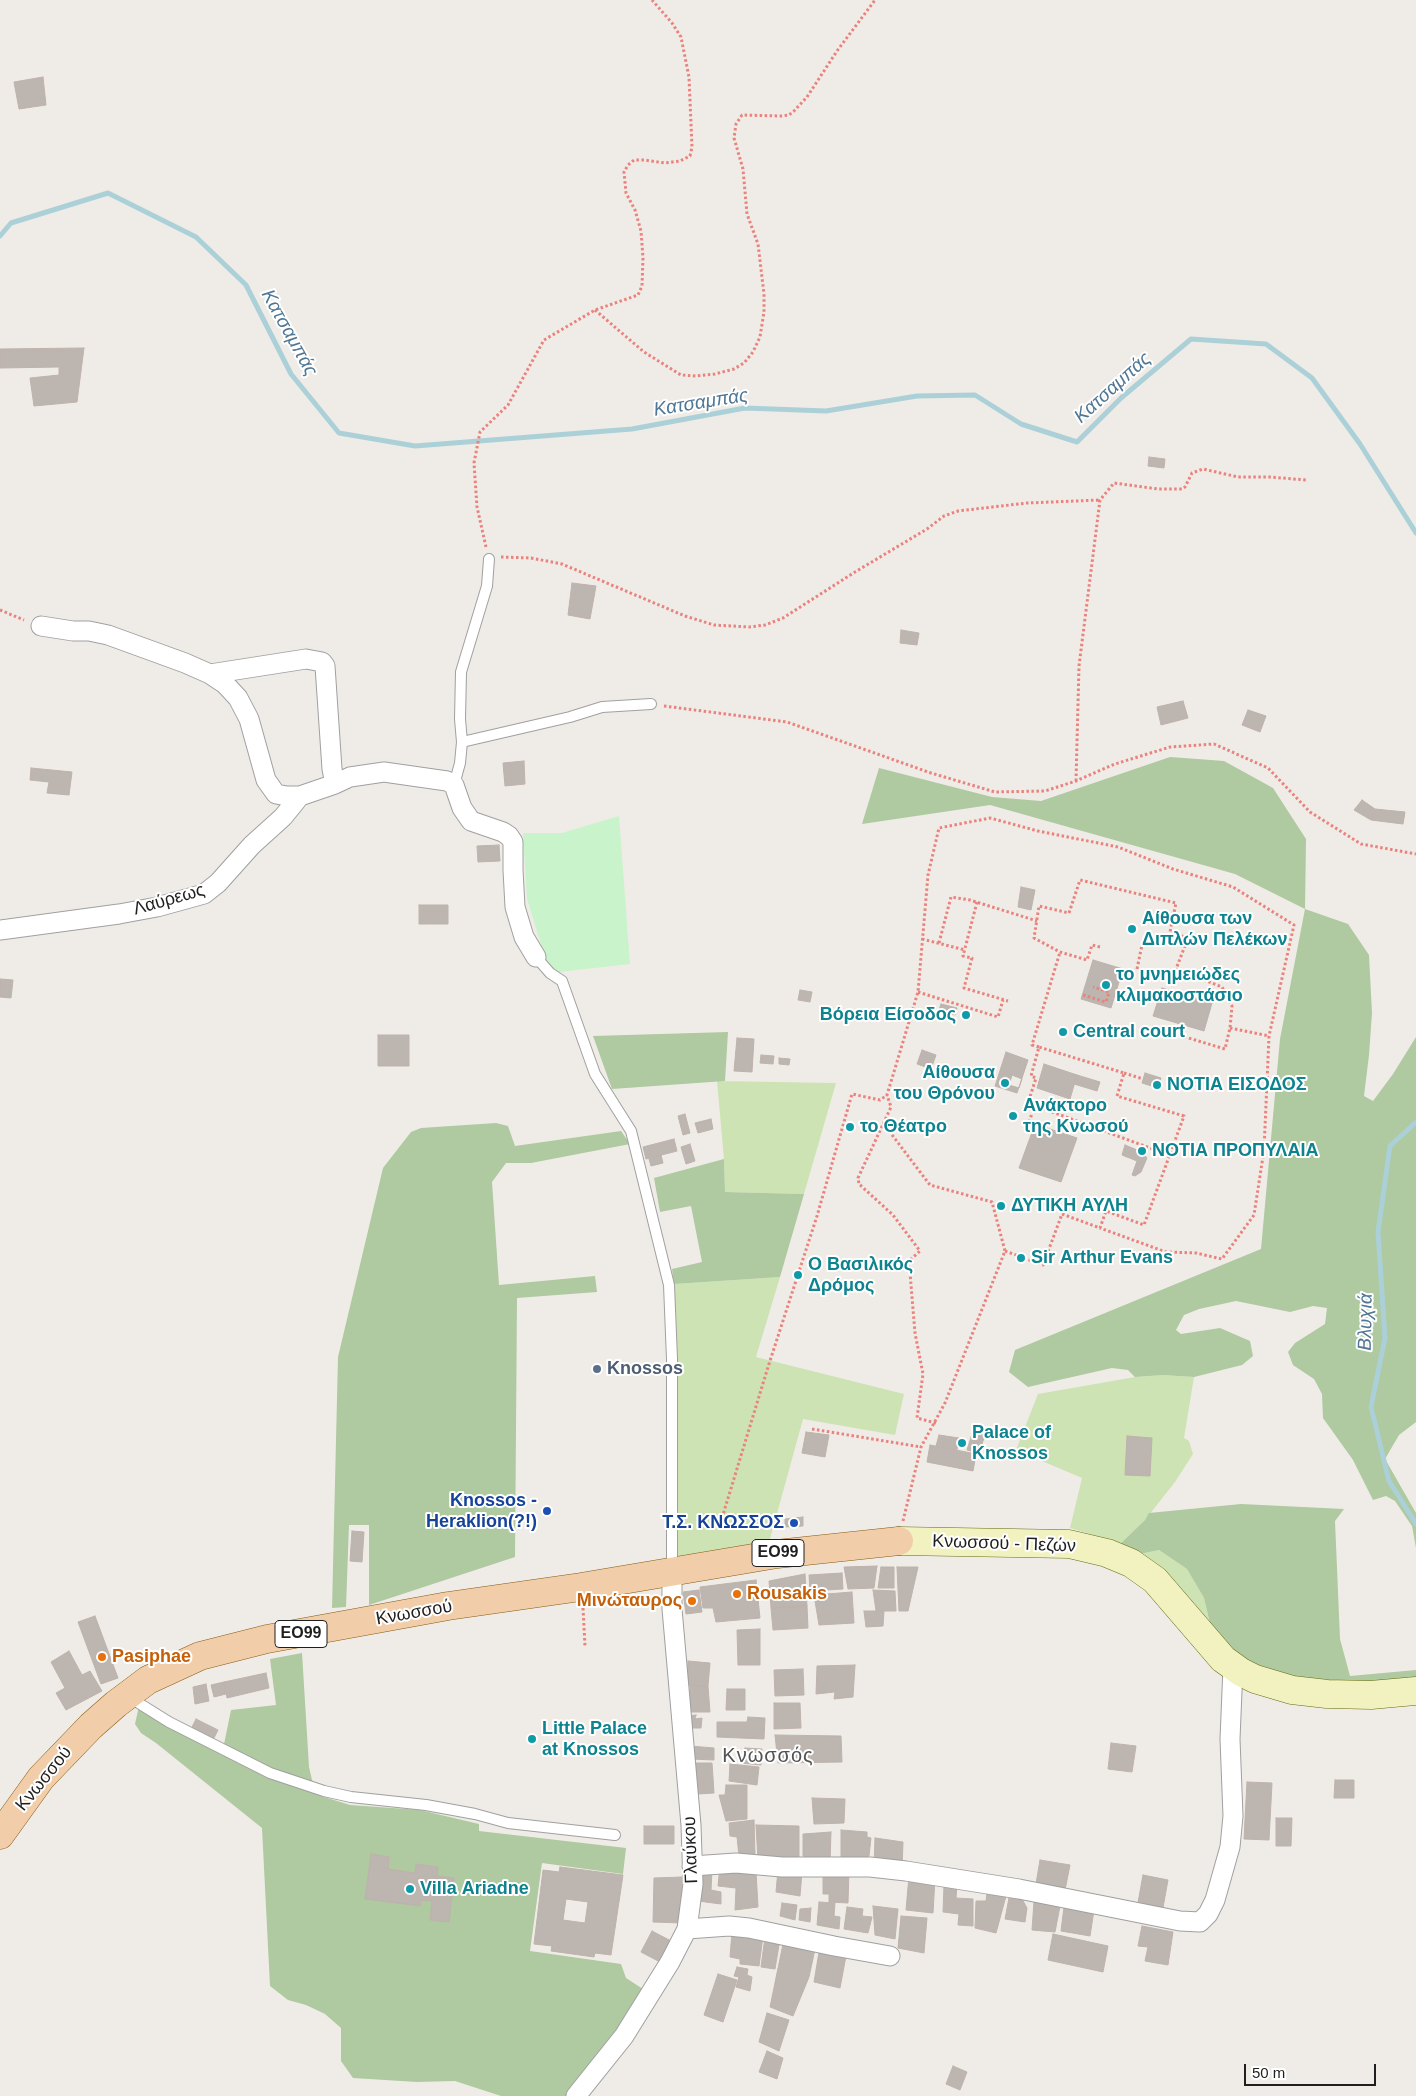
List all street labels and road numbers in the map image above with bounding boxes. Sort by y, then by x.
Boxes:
street label: Λαύρεως [131,880,207,920]
street label: Κνωσσού - Πεζών [932,1531,1076,1557]
road number: ΕΟ99 [752,1540,804,1566]
street label: Κνωσσού [374,1596,454,1630]
road number: ΕΟ99 [275,1620,327,1648]
street label: Κνωσσού [11,1742,77,1816]
street label: Γλαύκου [679,1816,703,1884]

